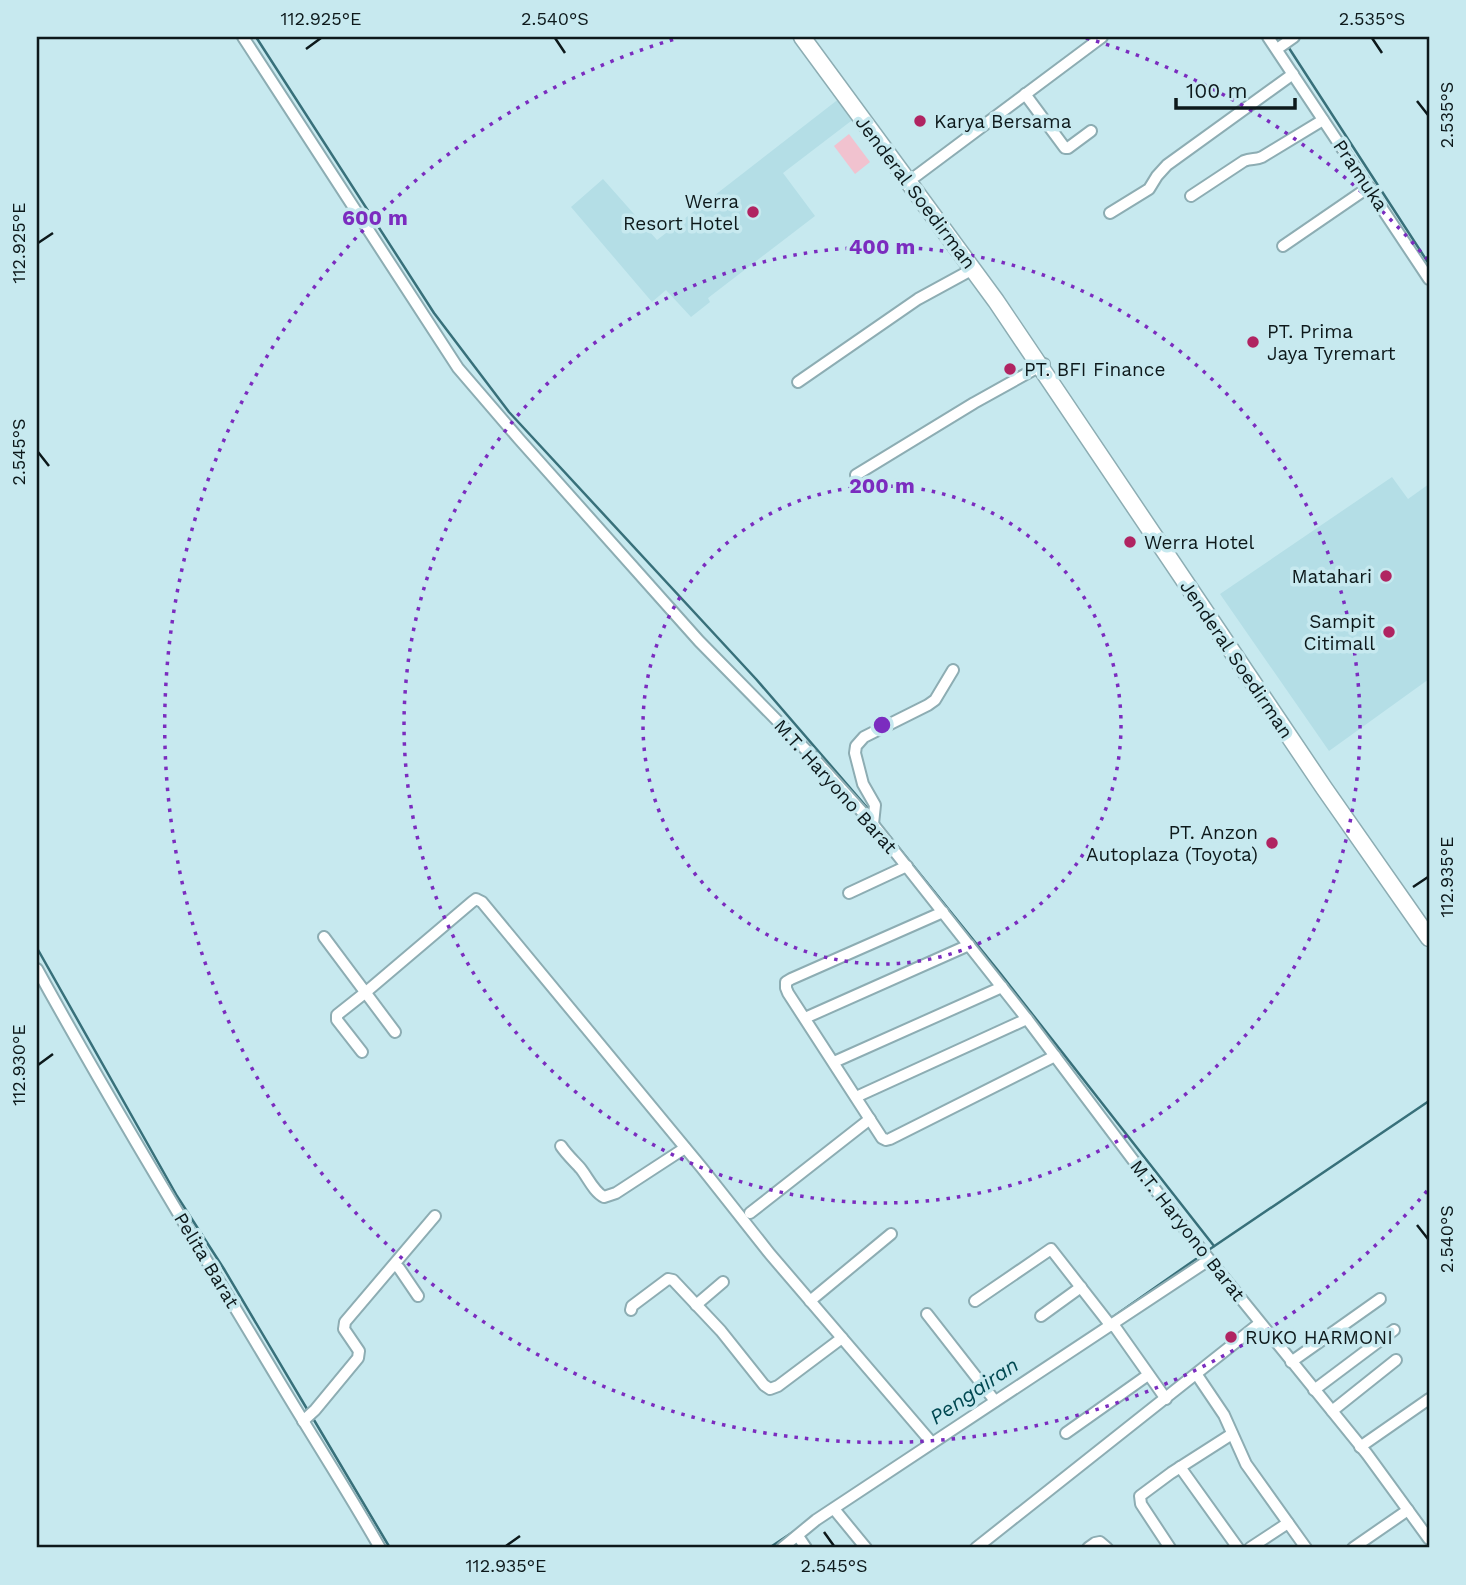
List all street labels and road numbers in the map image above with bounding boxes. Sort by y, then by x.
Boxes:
street label: Jenderal Soedirman [850,111,981,273]
street label: Pramuka [1328,135,1393,215]
street label: Jenderal Soedirman [1175,576,1298,743]
street label: M.T. Haryono Barat [769,714,902,858]
street label: M.T. Haryono Barat [1125,1155,1250,1306]
street label: Pelita Barat [169,1208,244,1312]

